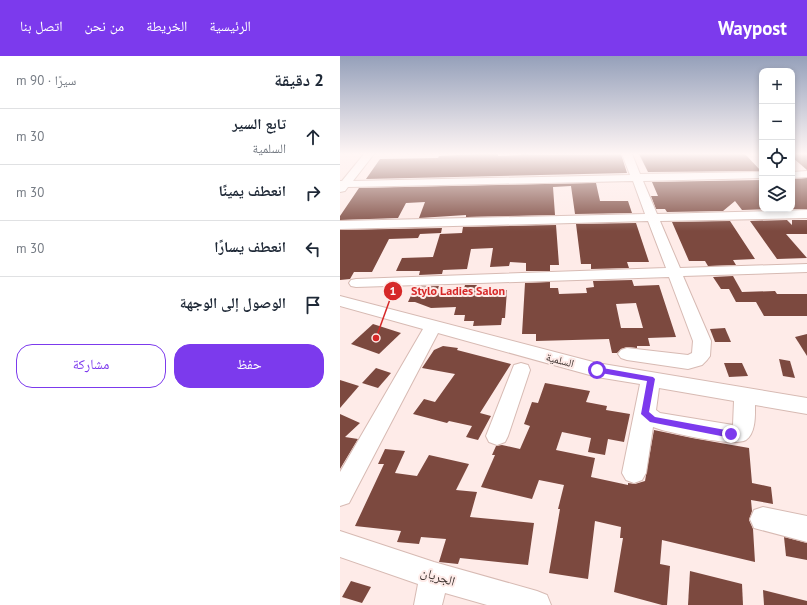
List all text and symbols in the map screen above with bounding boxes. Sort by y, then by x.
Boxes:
text: Waypost [718,16,787,40]
text: اتصل بنا [20,17,63,35]
text: من نحن [85,17,124,35]
text: الخريطة [146,17,187,35]
text: الرئيسية [209,17,251,35]
map controls [759,68,795,212]
button: + [759,68,795,104]
text: 2 دقيقة [274,69,324,91]
text: سيرًا · 90 m [16,72,76,89]
button: − [759,104,795,140]
text: تابع السير [232,114,286,133]
icon: ahead [302,126,324,148]
text: 30 m [16,128,44,145]
text: السلمية [252,140,286,157]
button: locate [759,140,795,176]
button: layers [759,176,795,212]
text: انعطف يمينًا [219,181,286,200]
icon: right [302,182,324,204]
text: 30 m [16,184,44,201]
text: انعطف يسارًا [214,237,286,256]
icon: left [302,238,324,260]
text: 30 m [16,240,44,257]
callout: Stylo Ladies Salon [383,279,513,303]
text: 1 [390,283,396,298]
text: Stylo Ladies Salon [411,283,505,298]
text: الوصول إلى الوجهة [180,293,286,312]
icon: arrive [302,294,324,316]
button: مشاركة [16,344,166,388]
button: حفظ [174,344,324,388]
street label: السلمية [544,350,576,370]
route start [588,361,606,379]
route end [722,425,740,443]
street label: الجريان [419,563,457,590]

